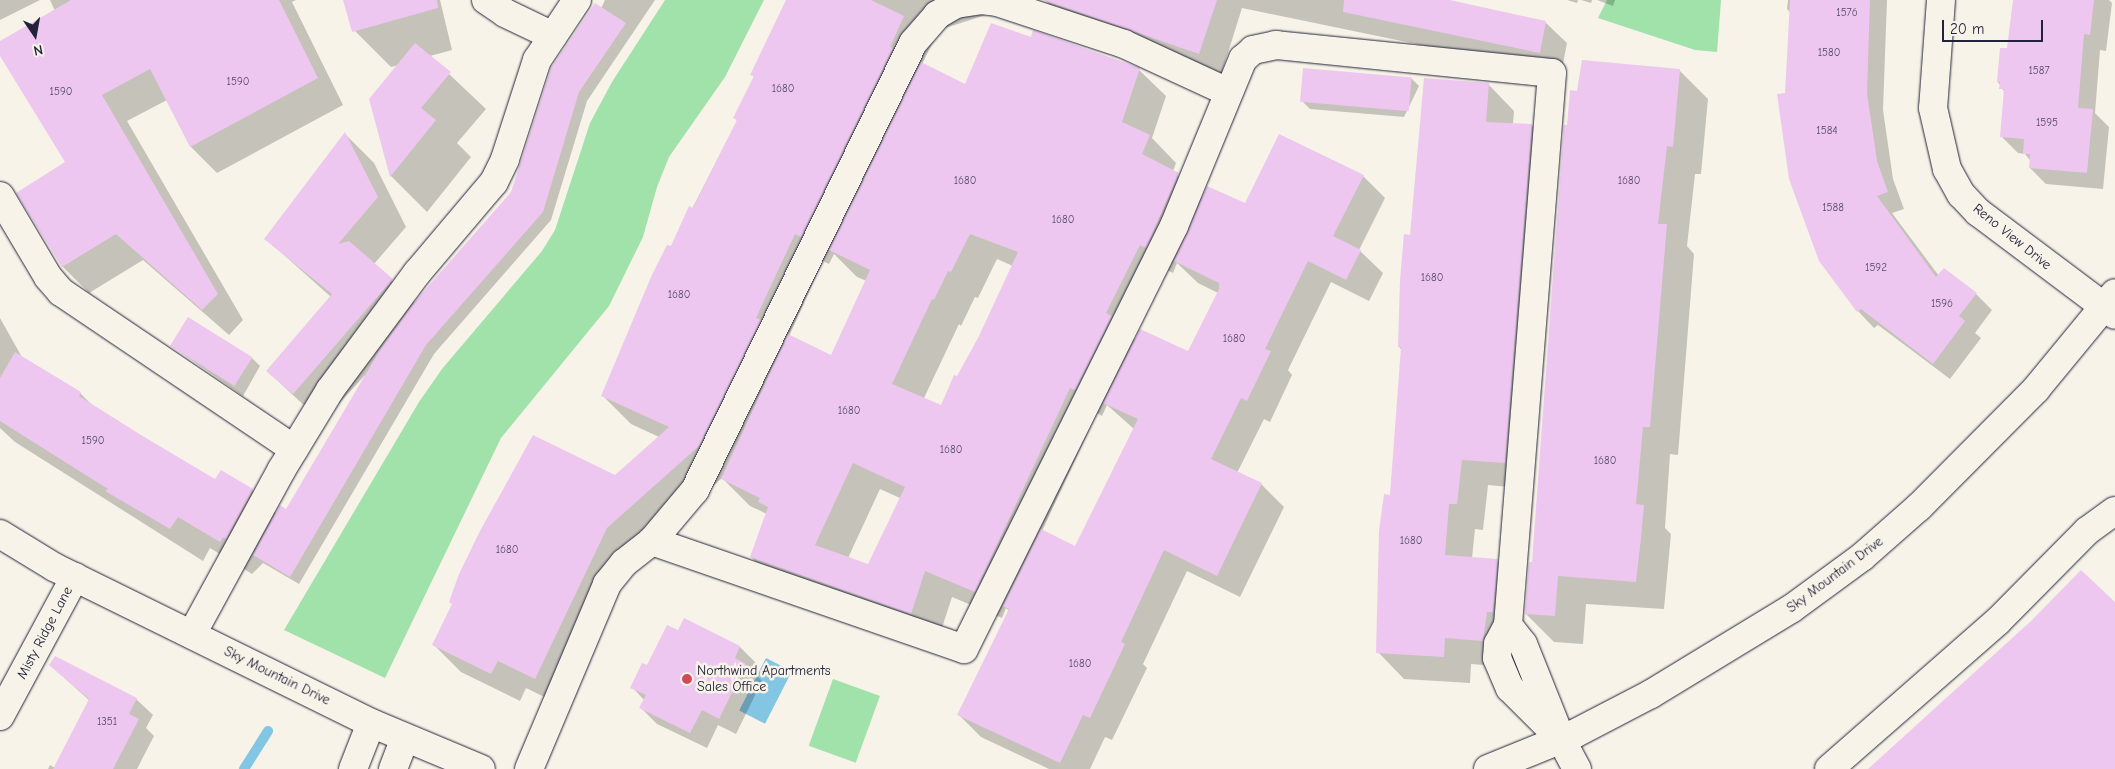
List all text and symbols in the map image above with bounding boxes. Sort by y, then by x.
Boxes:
house number: 1576 [1836,6,1858,20]
north arrow [10,10,60,60]
scale bar [1945,10,2046,42]
text: 20 m [1950,20,1984,38]
text: N [32,41,44,59]
house number: 1580 [1818,46,1840,60]
house number: 1587 [2028,64,2050,78]
house number: 1590 [227,75,249,89]
house number: 1680 [772,82,794,96]
house number: 1590 [50,85,72,99]
house number: 1595 [2036,116,2058,130]
house number: 1584 [1816,124,1838,138]
house number: 1680 [954,174,976,188]
house number: 1680 [1618,174,1640,188]
street label: Reno View Drive [1969,200,2055,274]
house number: 1588 [1822,201,1844,215]
house number: 1680 [1052,213,1074,227]
house number: 1592 [1865,261,1887,275]
house number: 1680 [1421,271,1443,285]
house number: 1680 [668,288,690,302]
house number: 1596 [1931,297,1953,311]
house number: 1680 [1223,332,1245,346]
house number: 1680 [838,404,860,418]
house number: 1590 [82,434,104,448]
house number: 1680 [940,443,962,457]
house number: 1680 [1594,454,1616,468]
street label: Sky Mountain Drive [1784,533,1886,617]
house number: 1680 [1400,534,1422,548]
house number: 1680 [496,543,518,557]
street label: Misty Ridge Lane [14,584,76,682]
street label: Sky Mountain Drive [221,643,333,709]
house number: 1680 [1069,657,1091,671]
place label: Northwind Apartments Sales Office [697,663,831,696]
marker: Northwind Apartments Sales Office [681,673,693,685]
house number: 1351 [97,715,117,729]

